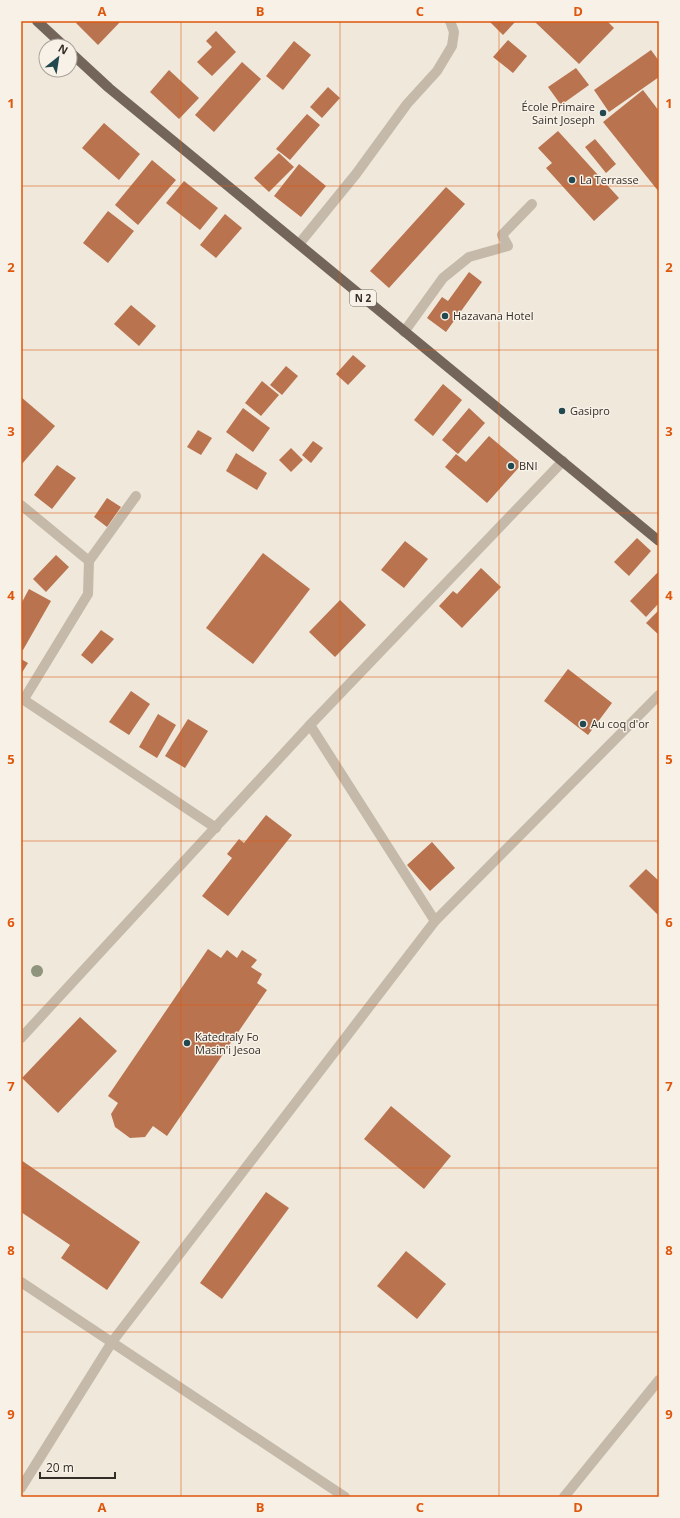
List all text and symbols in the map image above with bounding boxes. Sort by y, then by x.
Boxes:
text: A [98,2,107,20]
text: B [256,2,265,20]
text: C [416,2,424,20]
text: D [573,2,583,20]
north arrow [38,38,78,78]
text: N [56,40,71,58]
text: 1 [7,94,15,112]
text: 1 [665,94,673,112]
place label: École Primaire Saint Joseph [522,99,595,127]
marker: École Primaire Saint Joseph [598,108,608,118]
place label: La Terrasse [580,172,639,187]
marker: La Terrasse [567,175,577,185]
text: 2 [7,258,15,276]
text: 2 [665,258,673,276]
road number: N 2 [350,290,376,306]
place label: Hazavana Hotel [453,308,533,323]
marker: Hazavana Hotel [440,311,450,321]
place label: Gasipro [570,403,610,418]
marker: Gasipro [557,406,567,416]
text: 3 [7,422,15,440]
text: 3 [665,422,673,440]
place label: BNI [519,458,537,473]
marker: BNI [506,461,516,471]
text: 4 [7,586,15,604]
text: 4 [665,586,673,604]
place label: Au coq d'or [591,716,650,731]
marker: Au coq d'or [578,719,588,729]
text: 5 [7,750,15,768]
text: 5 [665,750,673,768]
text: 6 [7,913,15,931]
text: 6 [665,913,673,931]
place label: Katedraly Fo Masin'i Jesoa [195,1029,261,1057]
marker: Katedraly Fo Masin'i Jesoa [182,1038,192,1048]
text: 7 [7,1077,15,1095]
text: 7 [665,1077,673,1095]
text: 8 [7,1241,15,1259]
text: 8 [665,1241,673,1259]
text: 9 [7,1405,15,1423]
text: 9 [665,1405,673,1423]
scale bar [40,1454,115,1480]
text: 20 m [46,1459,74,1476]
text: A [98,1498,107,1516]
text: B [256,1498,265,1516]
text: C [416,1498,424,1516]
text: D [573,1498,583,1516]

